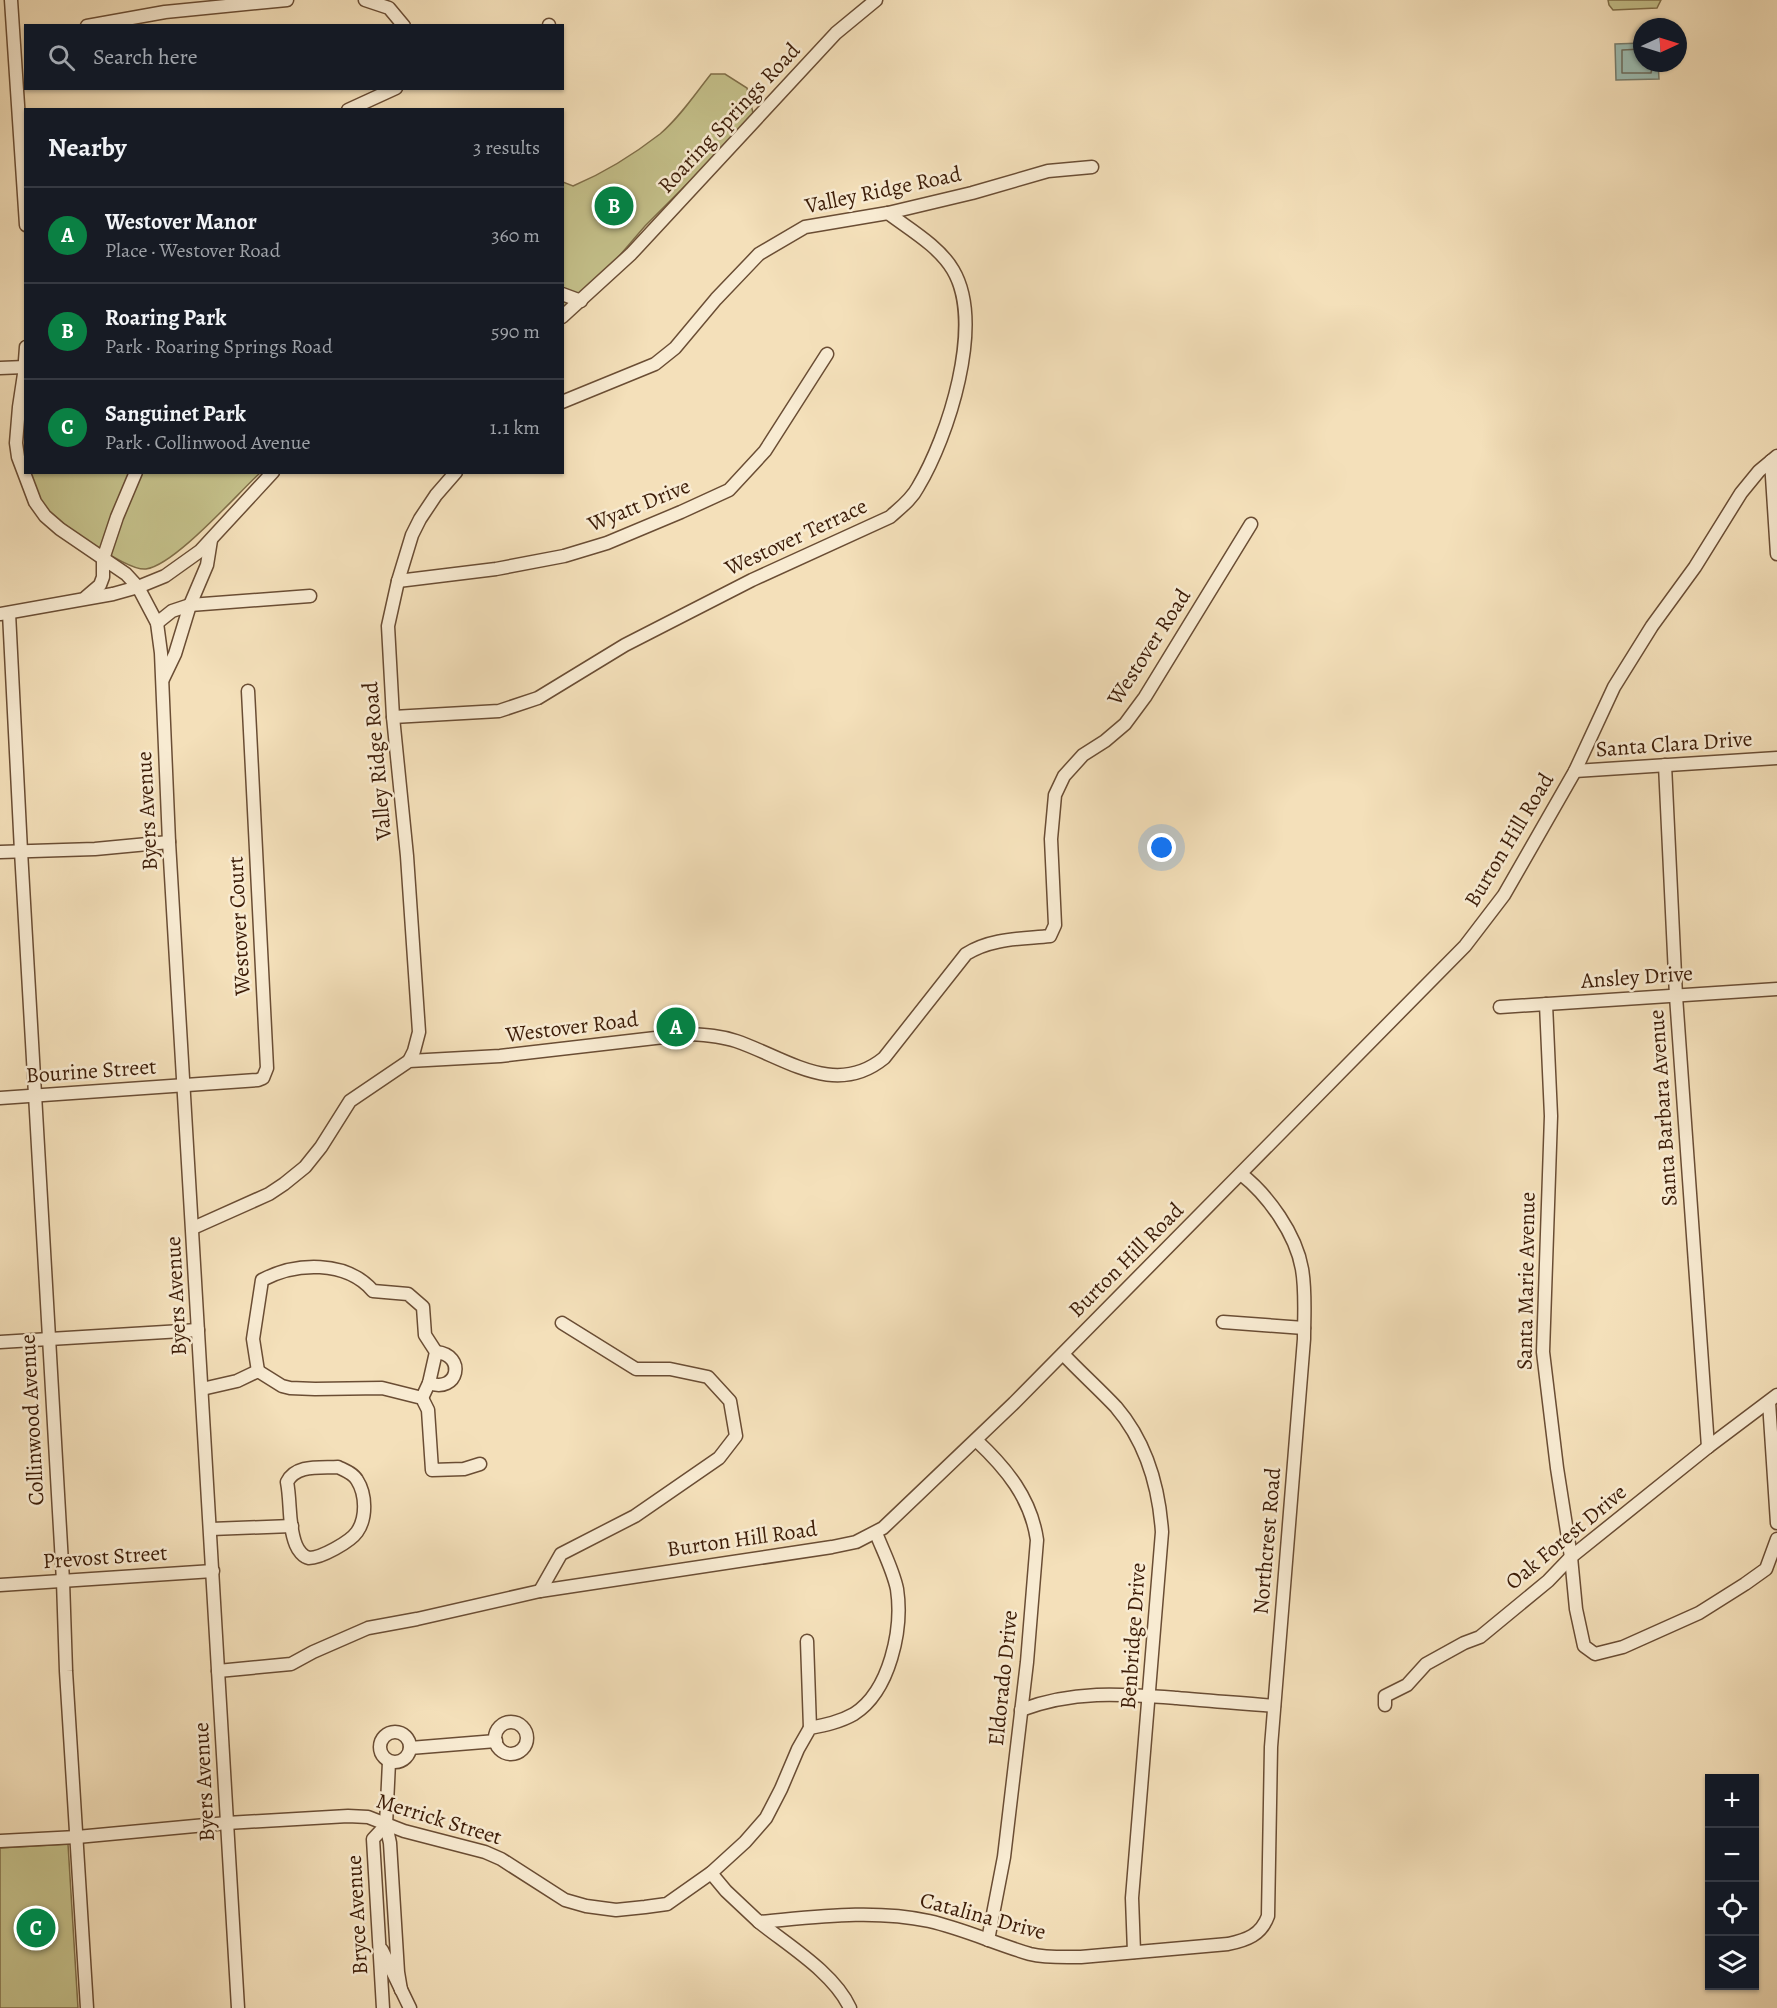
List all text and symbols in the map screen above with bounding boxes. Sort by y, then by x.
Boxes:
north arrow [1633,18,1687,72]
search box [24,24,564,90]
street label: Roaring Springs Road [651,36,807,200]
icon: search [45,41,78,74]
text: Search here [93,42,198,72]
text: Nearby [48,130,127,165]
text: 3 results [473,134,540,161]
street label: Valley Ridge Road [801,159,964,221]
pin: B [594,184,634,228]
text: Westover Manor [105,207,257,237]
text: A [61,222,74,249]
text: 360 m [491,222,540,249]
text: Place · Westover Road [105,237,280,264]
text: Roaring Park [105,303,226,333]
text: B [61,318,74,345]
text: 590 m [491,318,540,345]
text: Park · Roaring Springs Road [105,333,333,360]
text: Sanguinet Park [105,399,246,429]
text: C [61,414,74,441]
text: 1.1 km [490,414,540,441]
text: Park · Collinwood Avenue [105,429,310,456]
street label: Wyatt Drive [582,471,695,539]
street label: Westover Terrace [719,491,872,584]
street label: Westover Road [1100,583,1198,712]
street label: Valley Ridge Road [355,680,399,842]
street label: Santa Clara Drive [1595,724,1753,764]
street label: Byers Avenue [129,751,165,871]
street label: Burton Hill Road [1457,767,1561,913]
your location [1147,833,1176,862]
street label: Westover Court [220,856,258,997]
street label: Ansley Drive [1579,958,1694,996]
street label: Westover Road [503,1004,640,1050]
pin: A [656,1004,696,1050]
street label: Santa Barbara Avenue [1641,1009,1685,1207]
street label: Bourine Street [25,1051,157,1091]
street label: Santa Marie Avenue [1509,1192,1543,1370]
street label: Burton Hill Road [1062,1196,1190,1324]
street label: Byers Avenue [158,1236,194,1356]
street label: Collinwood Avenue [13,1334,51,1506]
street label: Northcrest Road [1246,1466,1288,1616]
street label: Oak Forest Drive [1499,1477,1633,1597]
street label: Burton Hill Road [665,1514,819,1564]
street label: Prevost Street [42,1538,168,1576]
street label: Benbridge Drive [1113,1562,1153,1710]
street label: Eldorado Drive [981,1609,1025,1747]
street label: Byers Avenue [186,1722,222,1842]
map controls [1705,1774,1759,1990]
button: + [1705,1774,1759,1828]
street label: Merrick Street [373,1786,505,1852]
button: − [1705,1828,1759,1882]
street label: Bryce Avenue [339,1854,375,1976]
button: locate [1705,1882,1759,1936]
street label: Catalina Drive [917,1885,1049,1947]
pin: C [16,1906,56,1950]
button: layers [1705,1936,1759,1990]

